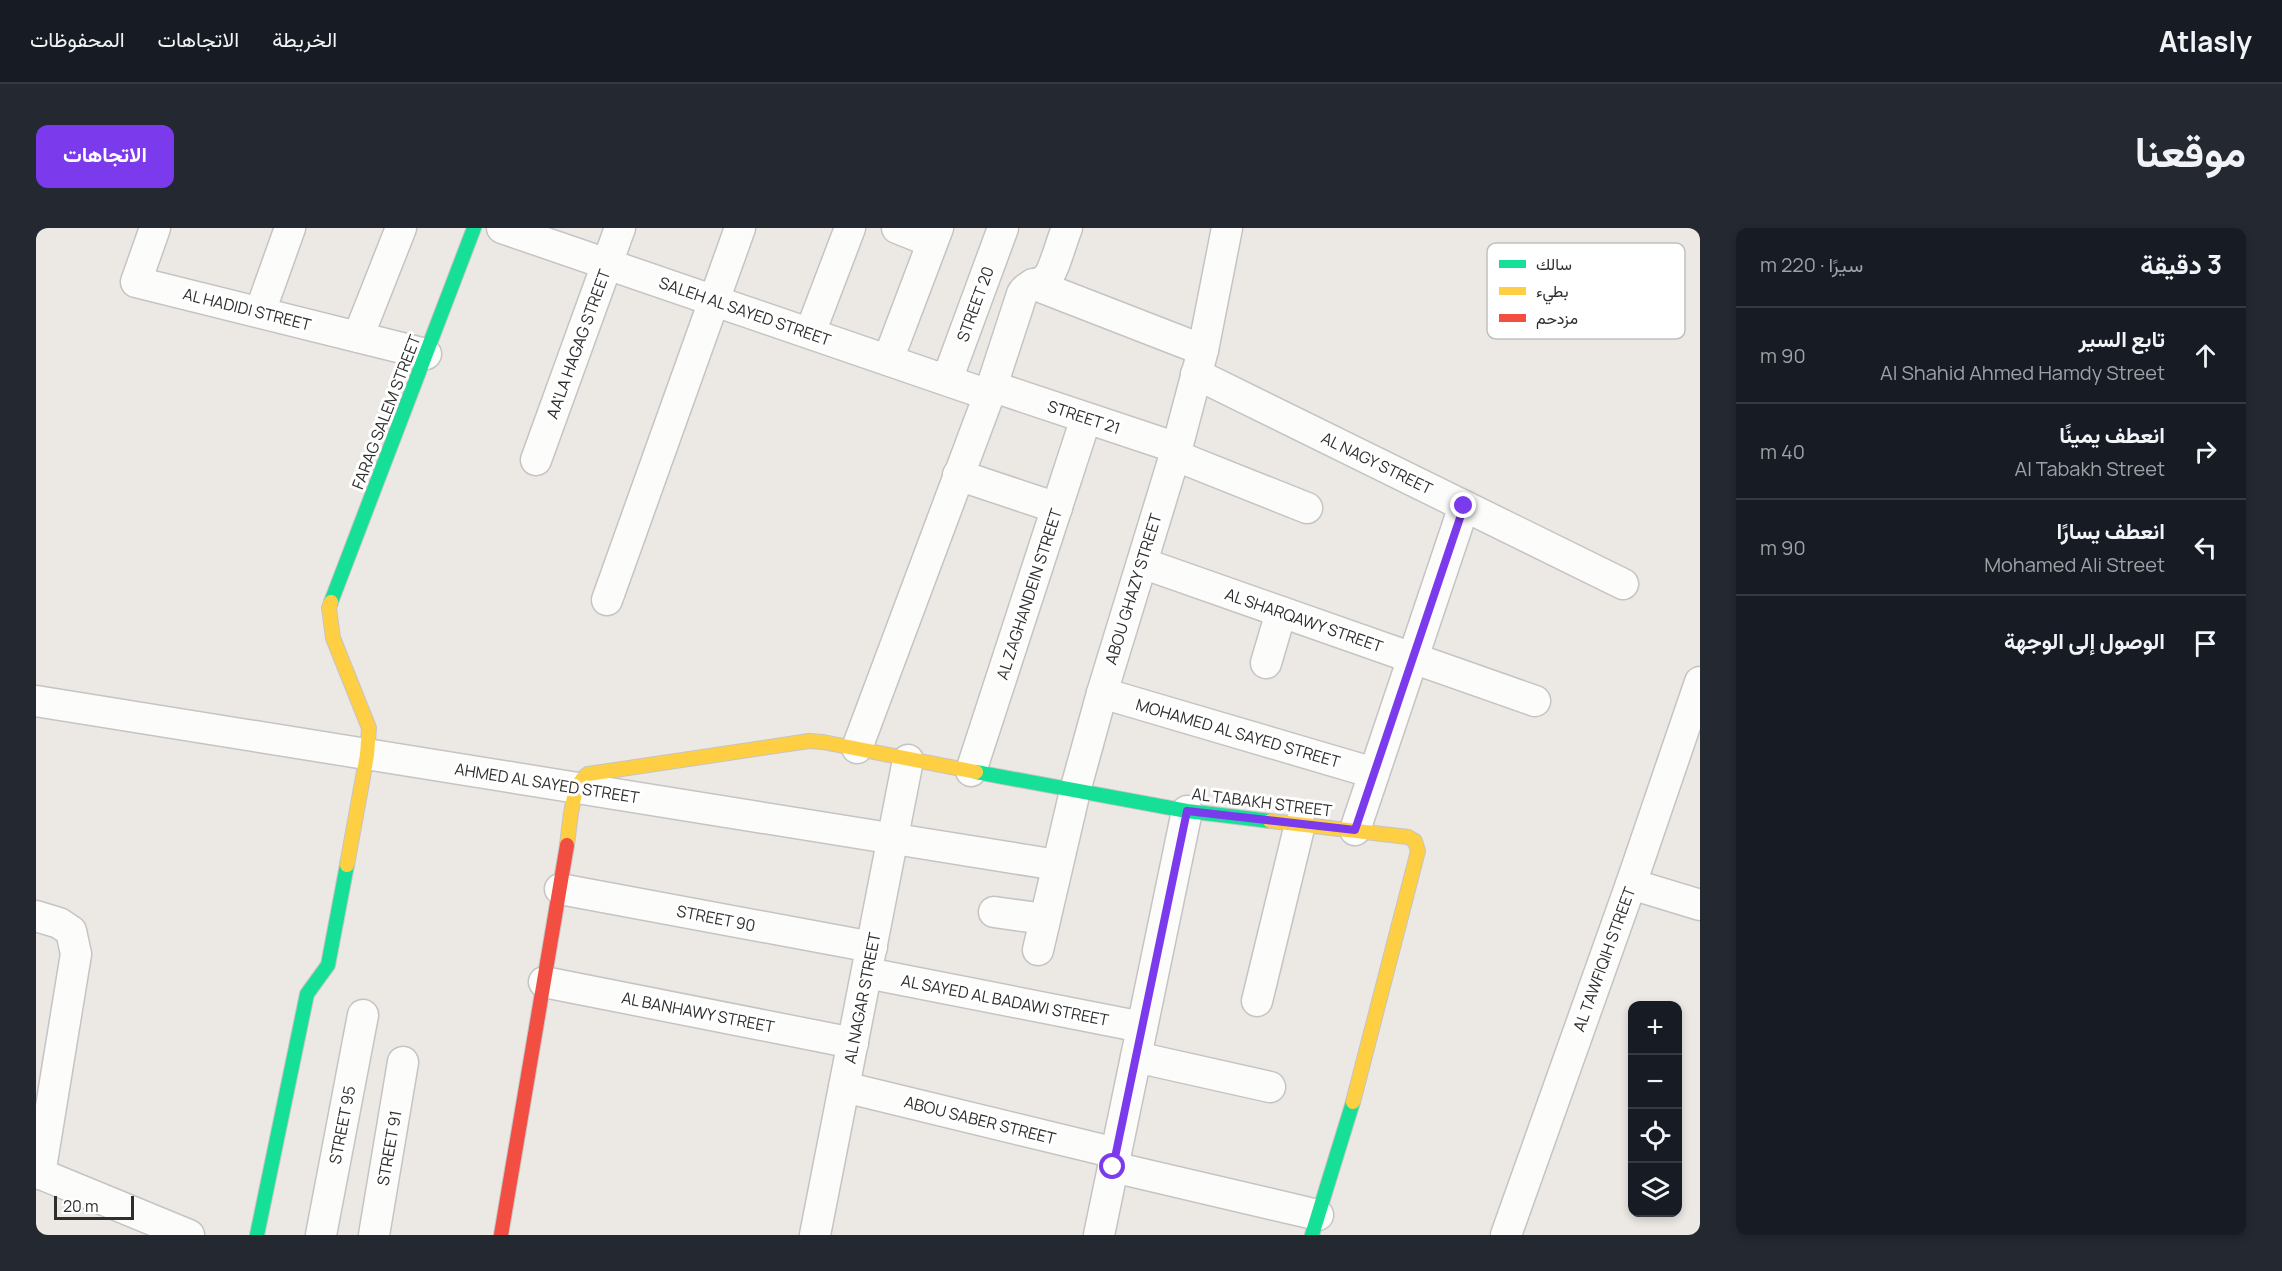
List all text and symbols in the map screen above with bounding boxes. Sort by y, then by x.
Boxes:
text: Atlasly [2159,22,2252,60]
text: المحفوظات [30,25,125,53]
text: الاتجاهات [158,25,239,53]
text: الخريطة [272,25,337,53]
text: موقعنا [2135,122,2246,180]
button: الاتجاهات [36,125,174,188]
legend [1487,243,1685,339]
text: 3 دقيقة [2140,246,2222,282]
text: سيرًا · 220 m [1760,251,1863,278]
text: سالك [1536,253,1572,275]
street label: STREET 20 [951,263,999,345]
street label: AA'LA HAGAG STREET [541,266,615,422]
street label: SALEH AL SAYED STREET [656,271,834,351]
text: بطيء [1536,280,1568,305]
street label: AL HADIDI STREET [181,282,314,336]
text: مزدحم [1536,307,1578,329]
text: تابع السير [2079,324,2165,354]
street label: FARAG SALEM STREET [346,331,426,492]
icon: ahead [2189,339,2222,372]
text: 90 m [1760,342,1806,369]
text: Al Shahid Ahmed Hamdy Street [1880,359,2165,386]
street label: STREET 21 [1045,395,1123,439]
text: انعطف يمينًا [2059,420,2165,450]
street label: AL NAGY STREET [1318,427,1437,500]
icon: right [2189,435,2222,468]
text: 40 m [1760,438,1805,465]
text: Al Tabakh Street [2015,455,2165,482]
route end [1450,492,1476,518]
street label: AL ZAGHANDEIN STREET [991,505,1067,682]
street label: ABOU GHAZY STREET [1100,510,1167,667]
text: انعطف يسارًا [2056,516,2165,546]
icon: left [2189,531,2222,564]
text: 90 m [1760,534,1806,561]
text: Mohamed Ali Street [1984,551,2165,578]
street label: AL SHARQAWY STREET [1222,583,1386,658]
text: الوصول إلى الوجهة [2004,626,2165,656]
icon: arrive [2189,627,2222,660]
street label: MOHAMED AL SAYED STREET [1133,693,1343,773]
street label: AHMED AL SAYED STREET [453,758,641,809]
street label: AL TABAKH STREET [1191,782,1334,822]
street label: AL TAWFIQIH STREET [1568,883,1641,1034]
street label: STREET 90 [675,900,757,936]
street label: AL NAGAR STREET [838,930,886,1065]
street label: AL SAYED AL BADAWI STREET [899,969,1111,1031]
street label: AL BANHAWY STREET [620,986,777,1038]
map controls [1628,1001,1682,1217]
button: + [1628,1001,1682,1055]
button: − [1628,1055,1682,1109]
street label: STREET 95 [324,1084,360,1166]
street label: ABOU SABER STREET [902,1091,1059,1150]
street label: STREET 91 [372,1109,406,1187]
button: locate [1628,1109,1682,1163]
route start [1099,1153,1125,1179]
button: layers [1628,1163,1682,1217]
scale bar [54,1193,134,1220]
text: 20 m [63,1195,99,1217]

